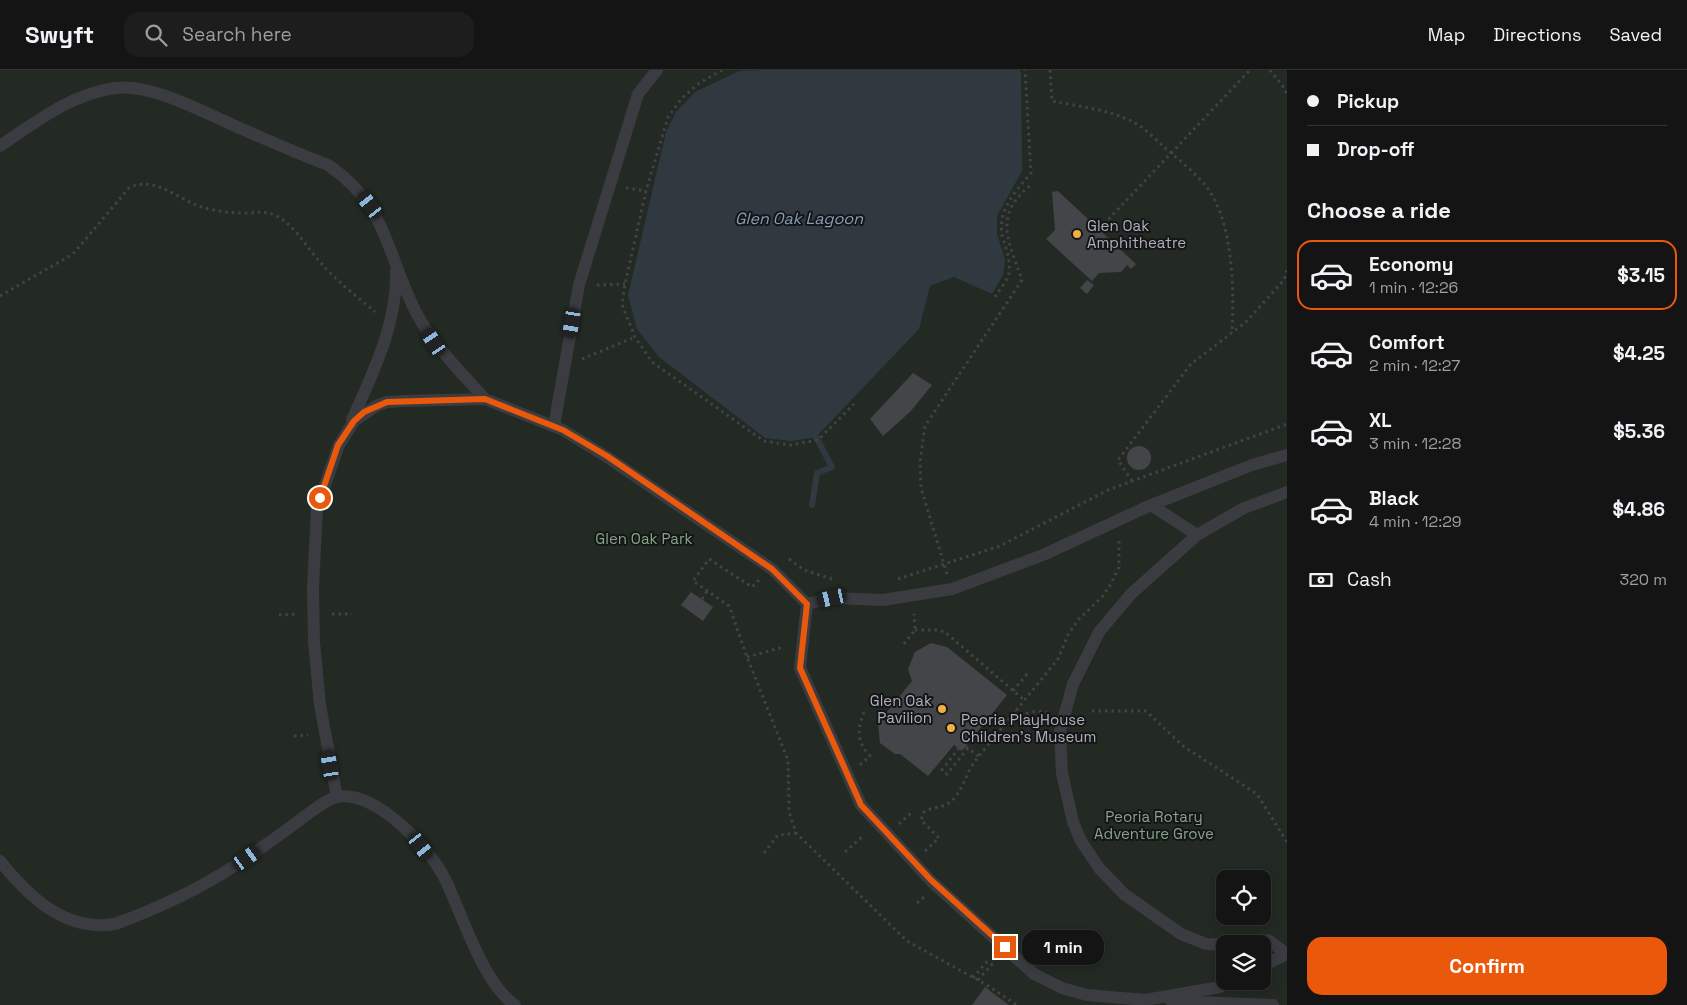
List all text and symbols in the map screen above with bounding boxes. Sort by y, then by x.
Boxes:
search box [124,12,474,57]
text: Swyft [25,19,94,50]
icon: search [142,21,170,49]
text: Search here [182,22,292,47]
text: Map [1428,23,1465,46]
text: Directions [1493,23,1582,46]
text: Saved [1610,23,1662,46]
text: Pickup [1337,89,1399,114]
text: Drop-off [1337,137,1415,162]
car [354,189,385,221]
text: Choose a ride [1307,196,1451,224]
water label: Glen Oak Lagoon [735,208,864,229]
place label: Glen Oak Amphitheatre [1087,216,1186,252]
marker: Glen Oak Amphitheatre [1071,228,1083,240]
text: Economy [1369,252,1453,277]
icon: car [1309,253,1354,298]
text: $3.15 [1617,263,1665,288]
text: 1 min · 12:26 [1369,277,1458,298]
car [562,307,581,339]
car [419,325,448,359]
text: Comfort [1369,330,1445,355]
icon: car [1309,331,1354,376]
text: $4.25 [1613,341,1665,366]
text: 2 min · 12:27 [1369,355,1460,376]
text: XL [1369,408,1392,433]
icon: car [1309,409,1354,454]
text: $5.36 [1613,419,1665,444]
text: 3 min · 12:28 [1369,433,1461,454]
text: Black [1369,486,1419,511]
route start [309,487,331,509]
icon: car [1309,487,1354,532]
text: $4.86 [1613,497,1665,522]
text: 4 min · 12:29 [1369,511,1462,532]
park label: Glen Oak Park [595,529,693,548]
icon: cash [1307,566,1335,594]
text: Cash [1347,567,1392,592]
text: 320 m [1620,569,1667,590]
car [815,587,848,609]
place label: Glen Oak Pavilion [870,691,932,727]
marker: Glen Oak Pavilion [936,703,948,715]
place label: Peoria PlayHouse Children's Museum [961,710,1096,746]
marker: Peoria PlayHouse Children's Museum [945,722,957,734]
car [320,749,339,781]
park label: Peoria Rotary Adventure Grove [1094,807,1214,843]
car [405,830,436,862]
car [230,843,263,873]
map controls [1216,870,1271,990]
button: locate [1216,870,1271,925]
callout: 1 min [1022,930,1105,964]
button: layers [1216,935,1271,990]
route end [994,936,1016,958]
text: 1 min [1043,937,1083,958]
button: Confirm [1307,937,1667,995]

